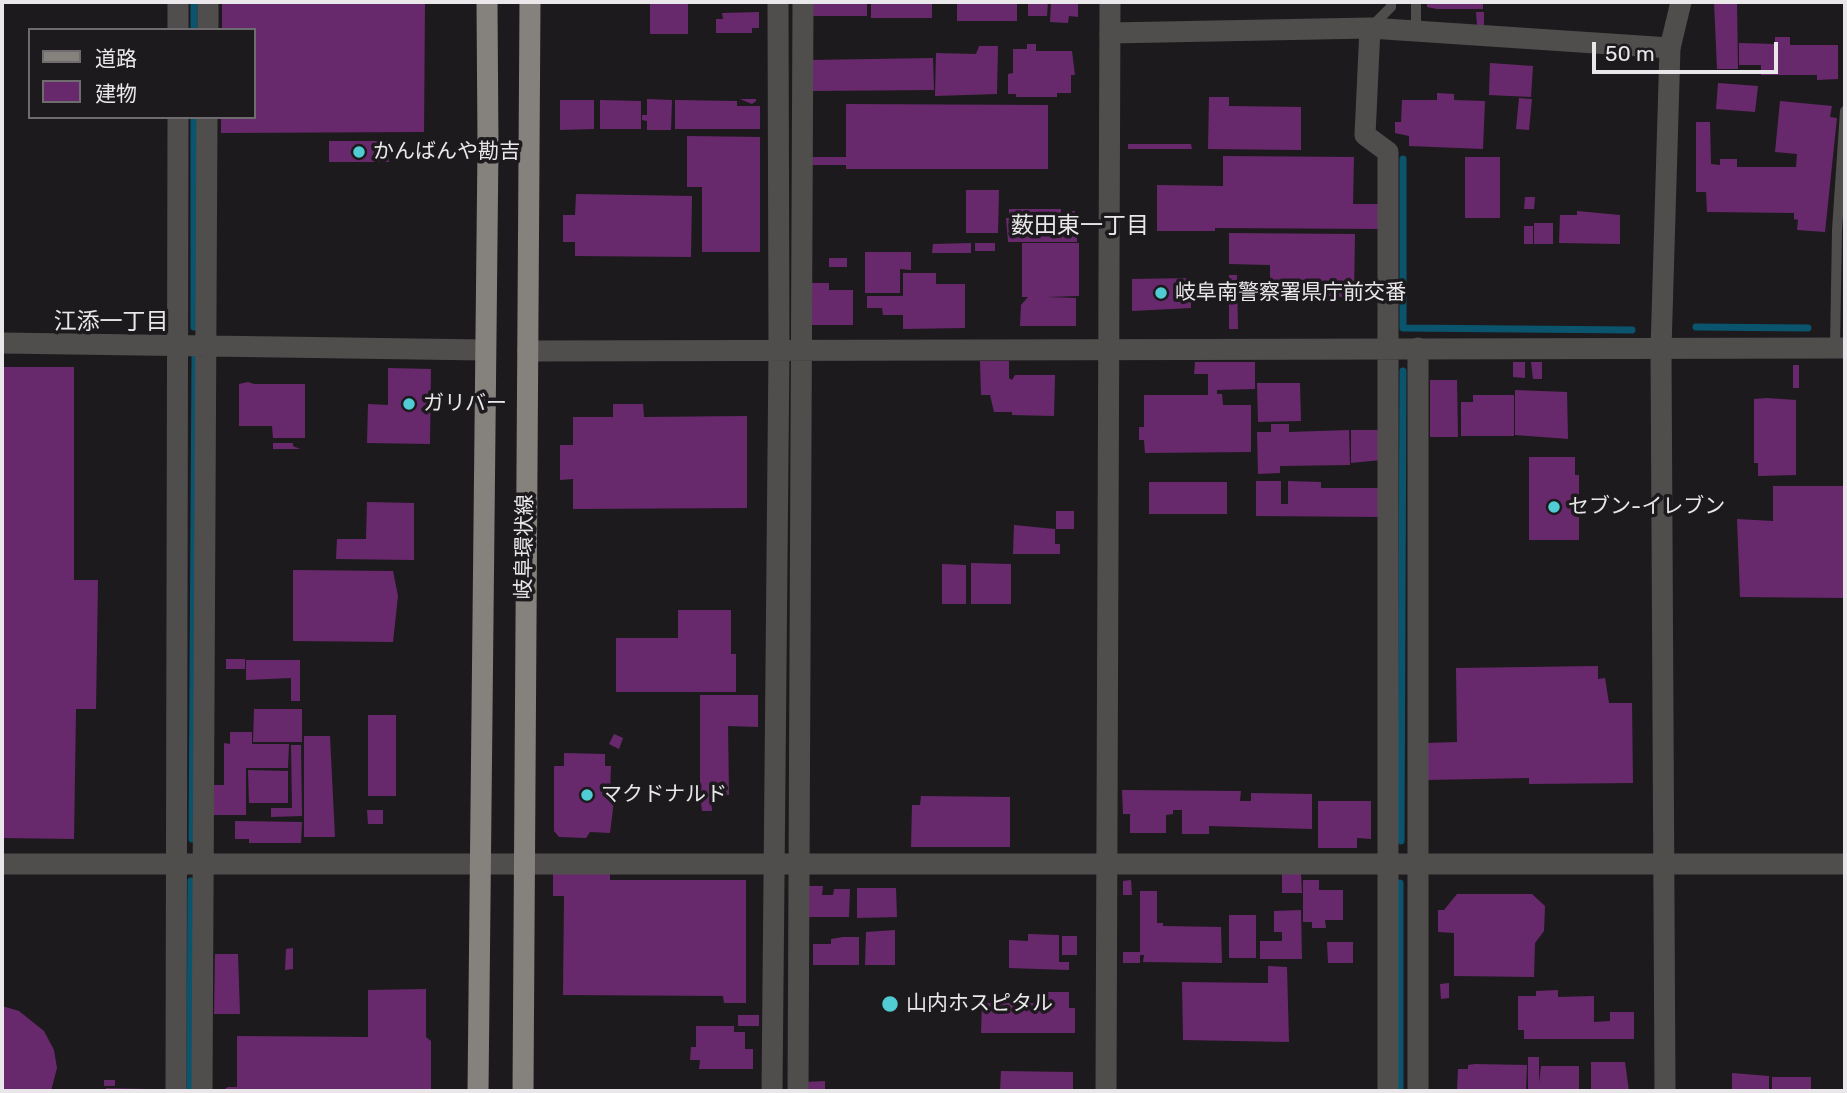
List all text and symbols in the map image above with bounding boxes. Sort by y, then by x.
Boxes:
legend [28,28,256,119]
scale bar [1595,28,1780,72]
text: 50 m [1605,41,1655,66]
text: 道路 [95,46,137,71]
text: 建物 [95,81,137,106]
place label: かんばんや勘吉 [373,139,520,165]
marker: かんばんや勘吉 [351,144,367,160]
district label: 薮田東一丁目 [1011,212,1149,240]
place label: 岐阜南警察署県庁前交番 [1175,280,1406,306]
marker: 岐阜南警察署県庁前交番 [1153,285,1169,301]
district label: 江添一丁目 [54,308,168,336]
place label: ガリバー [423,391,507,417]
marker: ガリバー [401,396,417,412]
street label: 岐阜環状線 [511,494,539,600]
place label: セブン-イレブン [1568,494,1725,520]
marker: セブン-イレブン [1546,499,1562,515]
place label: マクドナルド [601,782,727,808]
marker: マクドナルド [579,787,595,803]
place label: 山内ホスピタル [906,991,1053,1017]
marker: 山内ホスピタル [880,994,900,1014]

